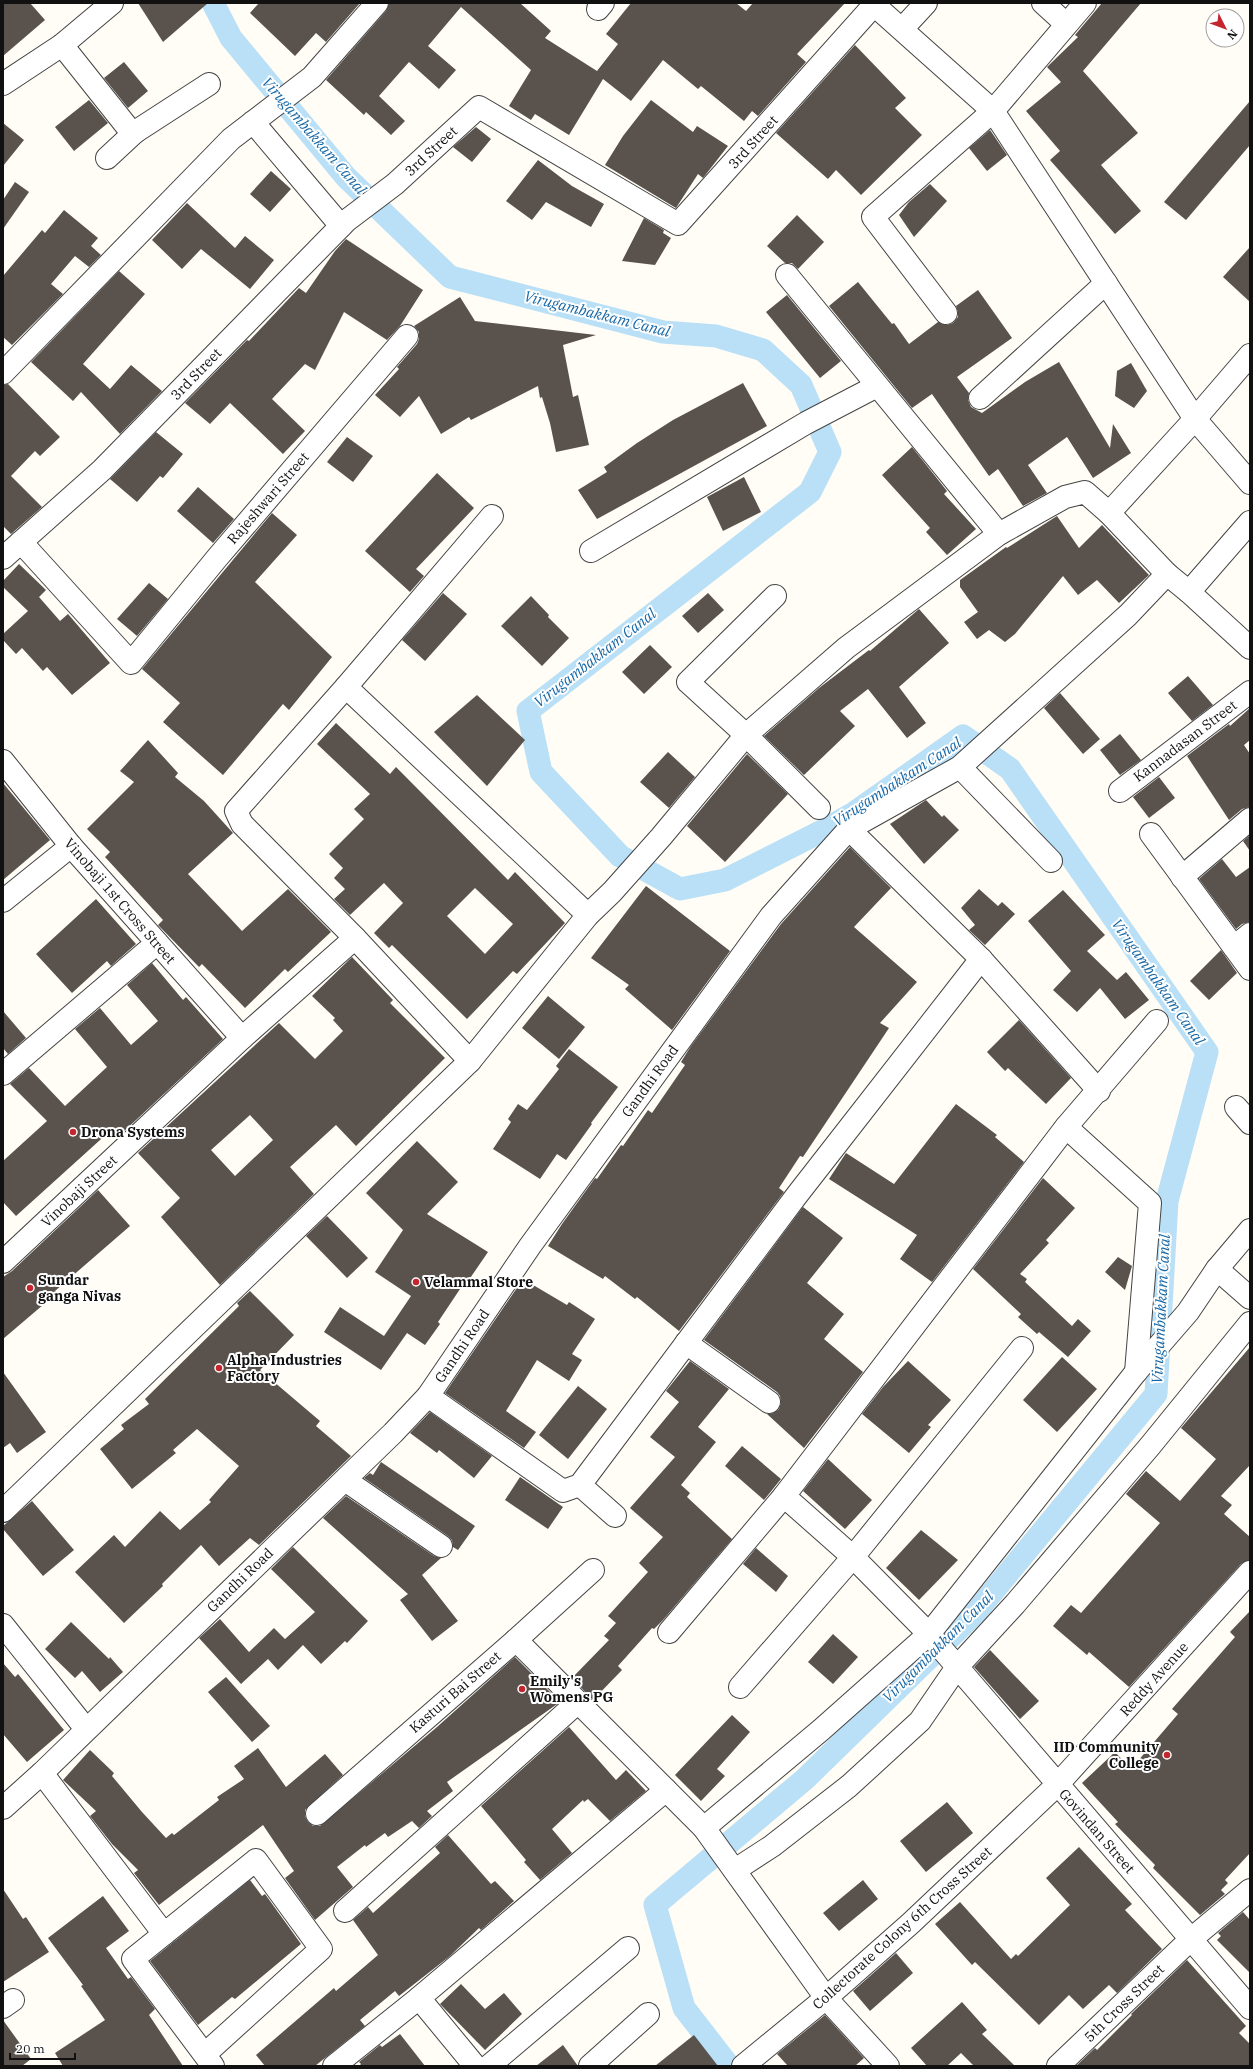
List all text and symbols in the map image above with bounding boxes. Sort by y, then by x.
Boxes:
north arrow [1205,8,1245,48]
text: N [1224,27,1241,43]
water label: Virugambakkam Canal [258,73,371,199]
street label: 3rd Street [724,112,782,172]
street label: 3rd Street [401,122,461,180]
water label: Virugambakkam Canal [522,286,673,341]
street label: 3rd Street [167,344,225,404]
street label: Rajeshwari Street [223,448,313,548]
water label: Virugambakkam Canal [530,604,660,711]
street label: Kannadasan Street [1130,696,1240,786]
water label: Virugambakkam Canal [829,732,965,830]
street label: Vinobaji 1st Cross Street [60,834,180,968]
water label: Virugambakkam Canal [1108,915,1210,1049]
street label: Gandhi Road [618,1041,683,1121]
place label: Drona Systems [81,1123,185,1141]
marker: Drona Systems [68,1127,78,1137]
street label: Vinobaji Street [37,1151,121,1231]
water label: Virugambakkam Canal [1147,1233,1174,1384]
place label: Sundar ganga Nivas [38,1271,121,1305]
place label: Velammal Store [424,1273,533,1291]
marker: Velammal Store [411,1277,421,1287]
marker: Sundar ganga Nivas [25,1283,35,1293]
street label: Gandhi Road [431,1305,494,1386]
place label: Alpha Industries Factory [227,1351,342,1385]
marker: Alpha Industries Factory [214,1363,224,1373]
street label: Gandhi Road [203,1544,277,1616]
water label: Virugambakkam Canal [878,1586,998,1706]
street label: Reddy Avenue [1116,1638,1192,1720]
street label: Kasturi Bai Street [405,1647,505,1737]
place label: Emily's Womens PG [530,1672,614,1706]
marker: Emily's Womens PG [517,1684,527,1694]
place label: IID Community College [1054,1738,1159,1772]
marker: IID Community College [1162,1750,1172,1760]
street label: Govindan Street [1055,1785,1139,1877]
street label: Collectorate Colony 6th Cross Street [809,1843,995,2013]
street label: 5th Cross Street [1080,1960,1168,2046]
scale bar [10,2035,75,2061]
text: 20 m [16,2041,45,2056]

